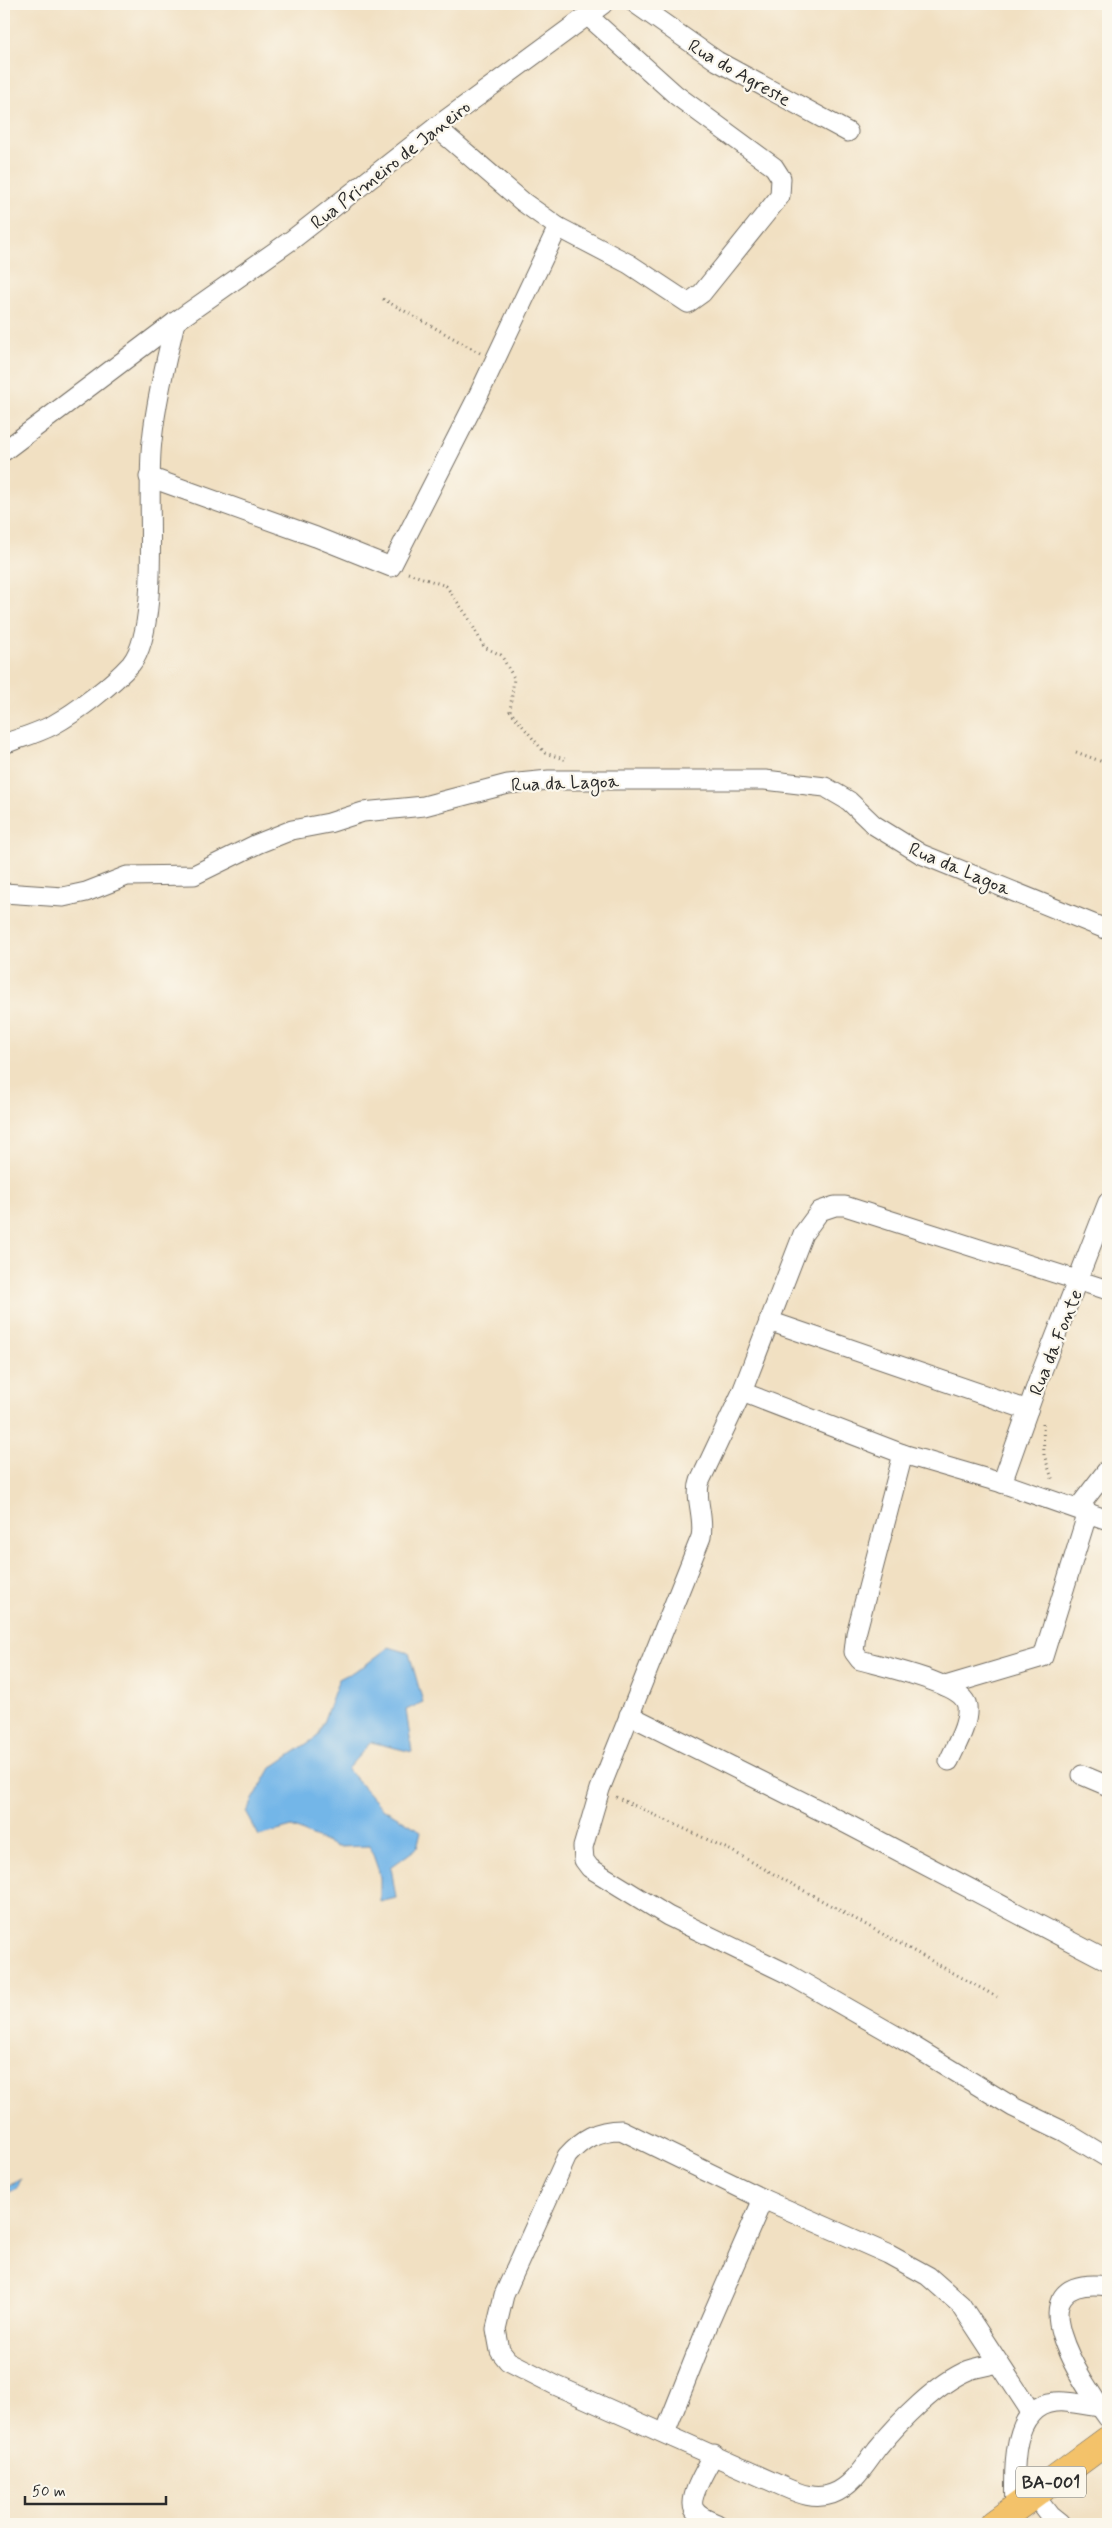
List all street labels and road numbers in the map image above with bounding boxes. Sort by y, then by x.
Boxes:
street label: Rua do Agreste [683,34,795,114]
street label: Rua Primeiro de Janeiro [306,95,476,236]
street label: Rua da Lagoa [511,769,620,800]
street label: Rua da Lagoa [904,837,1014,904]
street label: Rua da Fonte [1024,1286,1089,1399]
road number: BA-001 [1016,2466,1086,2498]

